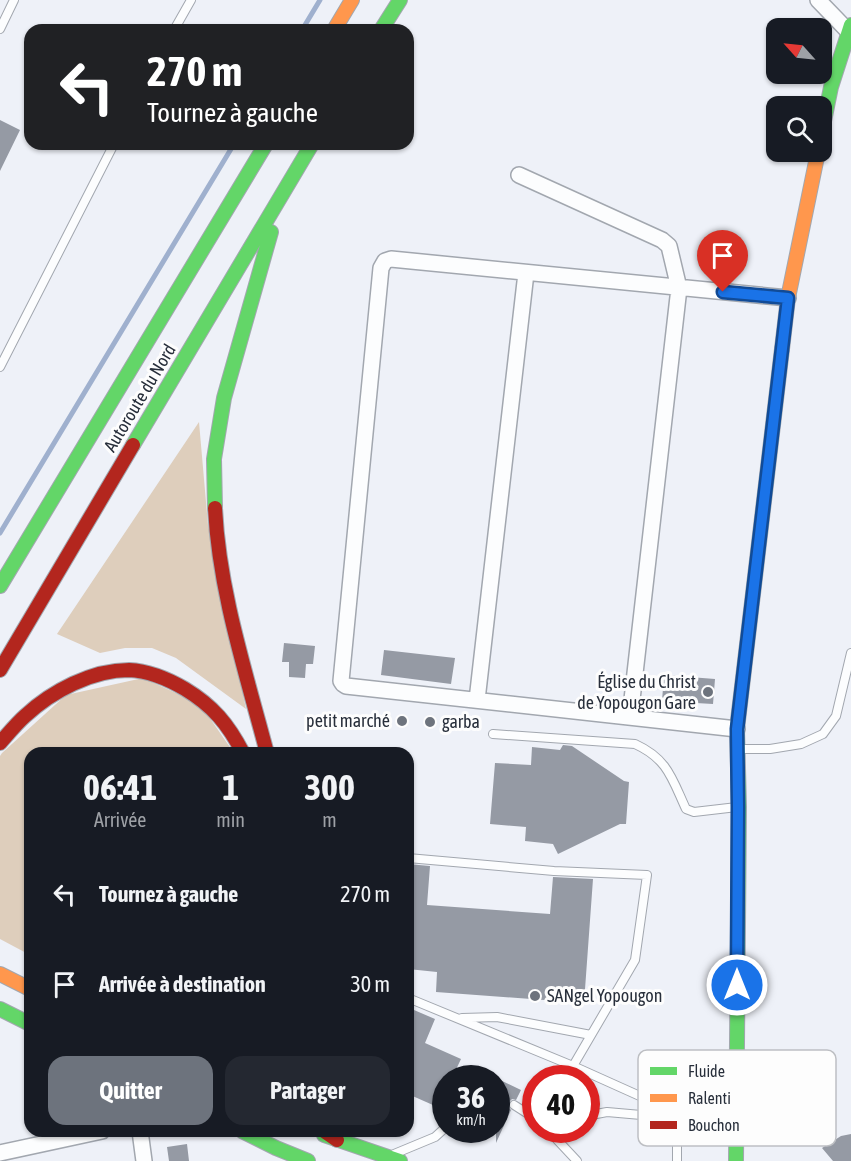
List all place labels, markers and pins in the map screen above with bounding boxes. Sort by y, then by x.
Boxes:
pin [697,230,748,292]
place label: Église du Christ de Yopougon Gare [577,671,696,713]
marker: Église du Christ de Yopougon Gare [701,685,715,699]
place label: petit marché [306,710,390,731]
place label: garba [442,711,480,732]
marker: petit marché [395,714,409,728]
marker: garba [423,715,437,729]
place label: SANgel Yopougon [547,985,662,1006]
marker: SANgel Yopougon [528,989,542,1003]

